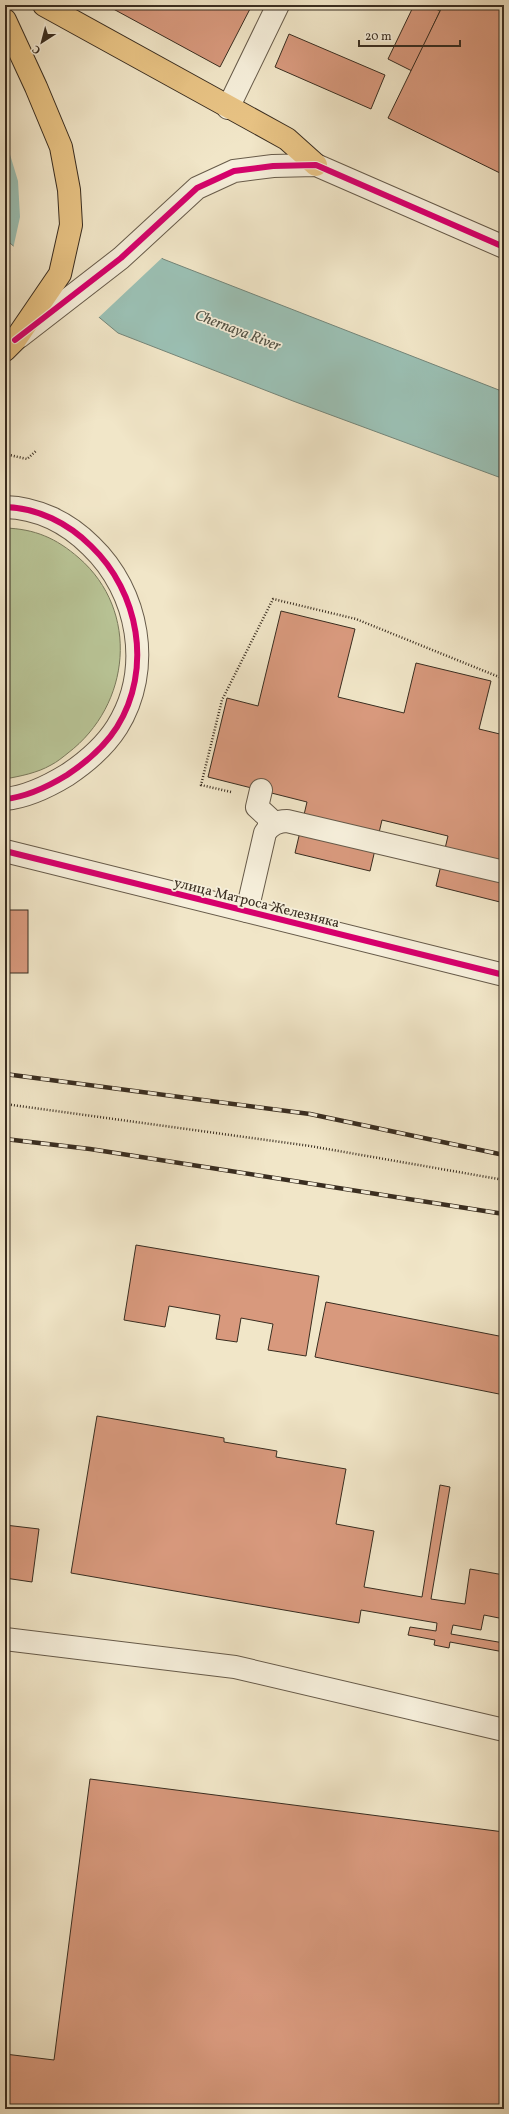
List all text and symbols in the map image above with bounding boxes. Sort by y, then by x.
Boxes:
north arrow [22,22,62,62]
scale bar [359,22,460,48]
text: 20 m [365,29,392,45]
text: С [30,41,44,57]
water label: Chernaya River [191,305,284,358]
street label: улица Матроса Железняка [172,874,341,933]

